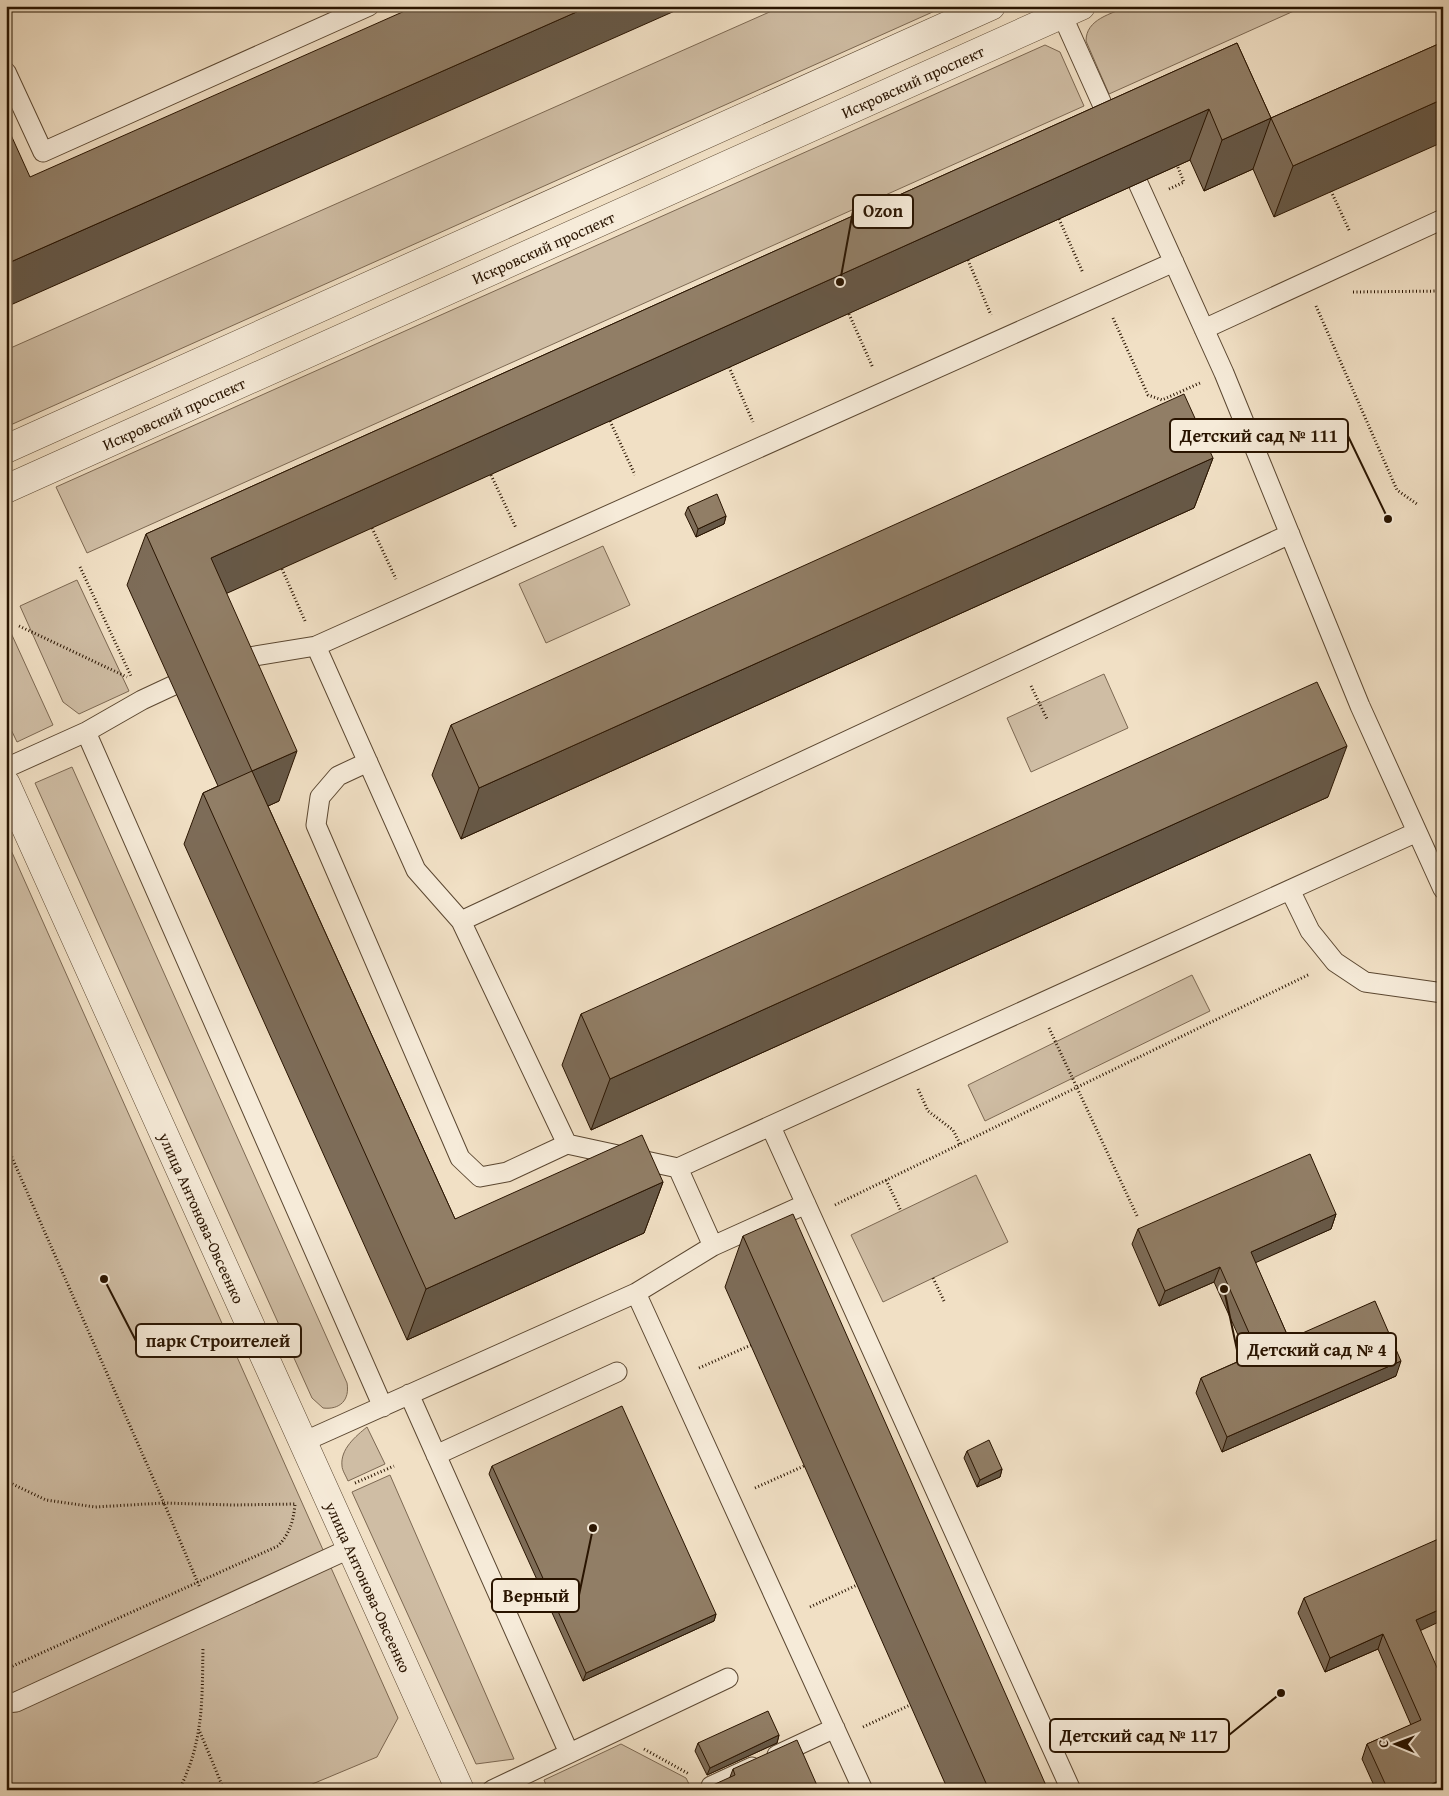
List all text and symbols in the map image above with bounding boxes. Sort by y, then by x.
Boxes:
street label: Искровский проспект [837,39,988,124]
callout: Ozon [853,195,913,228]
text: Ozon [863,197,903,224]
street label: Искровский проспект [468,205,619,290]
street label: Искровский проспект [98,371,249,456]
callout: Детский сад № 111 [1170,419,1348,452]
text: Детский сад № 111 [1179,422,1338,449]
street label: улица Антонова-Овсеенко [152,1127,251,1307]
callout: парк Строителей [136,1324,301,1357]
text: парк Строителей [146,1327,290,1354]
callout: Детский сад № 4 [1237,1333,1396,1366]
text: Детский сад № 4 [1246,1336,1387,1363]
street label: улица Антонова-Овсеенко [319,1497,417,1676]
callout: Верный [492,1579,579,1612]
text: Верный [503,1582,569,1609]
north arrow [1372,1718,1422,1768]
callout: Детский сад № 117 [1050,1719,1229,1752]
text: Детский сад № 117 [1059,1722,1218,1749]
text: С [1373,1740,1393,1748]

